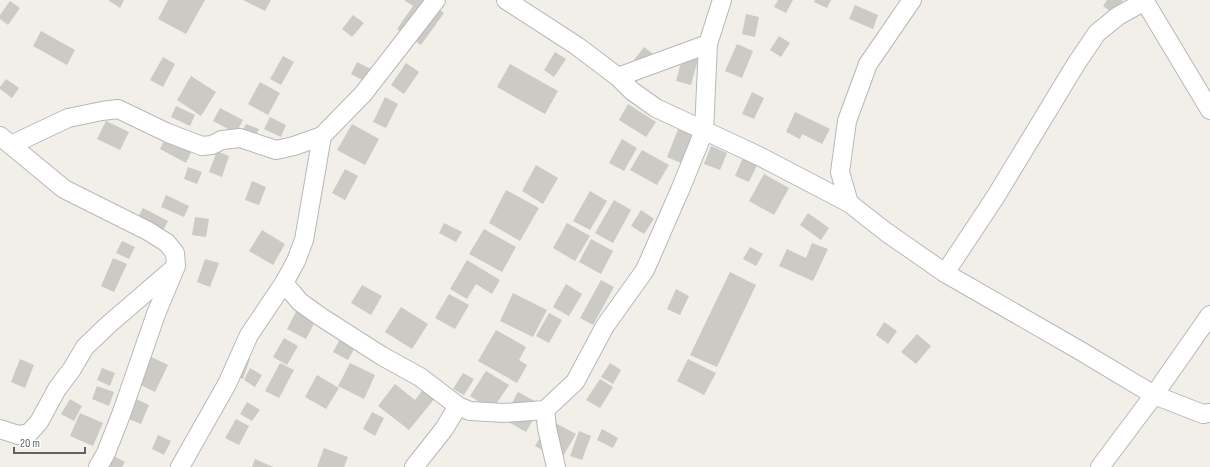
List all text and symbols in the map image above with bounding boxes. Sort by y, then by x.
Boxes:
scale bar [14,429,85,455]
text: 20 m [20,436,40,451]

